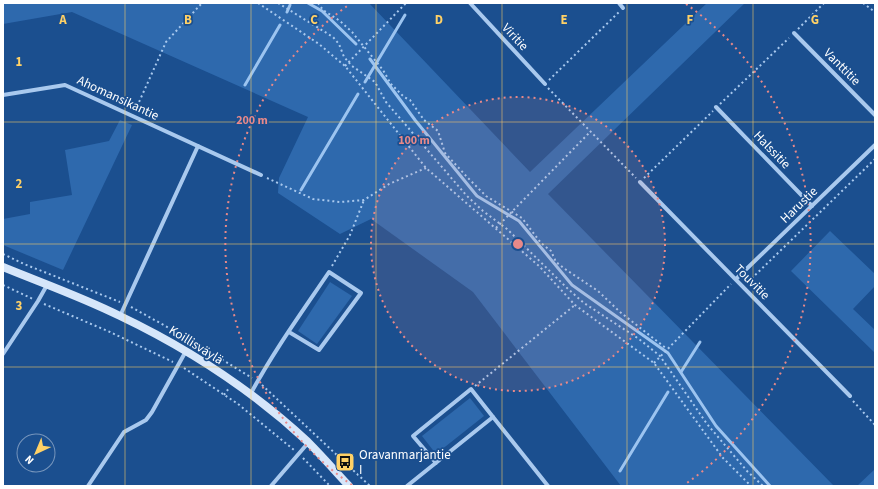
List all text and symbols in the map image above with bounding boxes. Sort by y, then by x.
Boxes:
text: A [58,11,67,29]
text: B [184,11,192,29]
text: C [310,11,318,29]
text: D [435,11,443,29]
text: E [560,11,568,29]
text: F [687,11,694,29]
text: G [811,11,819,29]
street label: Viritie [498,19,532,55]
street label: Vanttitie [819,44,865,90]
text: 1 [16,53,23,71]
street label: Ahomansikantie [74,71,162,125]
text: 200 m [236,112,268,129]
street label: Halssitie [749,127,795,173]
text: 100 m [398,132,430,149]
text: 2 [16,175,23,193]
street label: Harustie [776,183,822,227]
centre of rings [511,237,525,251]
street label: Touvitie [730,260,774,304]
text: 3 [16,297,23,315]
street label: Koillisväylä [165,321,227,369]
north arrow [16,433,56,473]
place label: Oravanmarjantie I [359,446,451,479]
bus stop icon: Oravanmarjantie I [334,451,356,473]
text: N [22,452,37,468]

